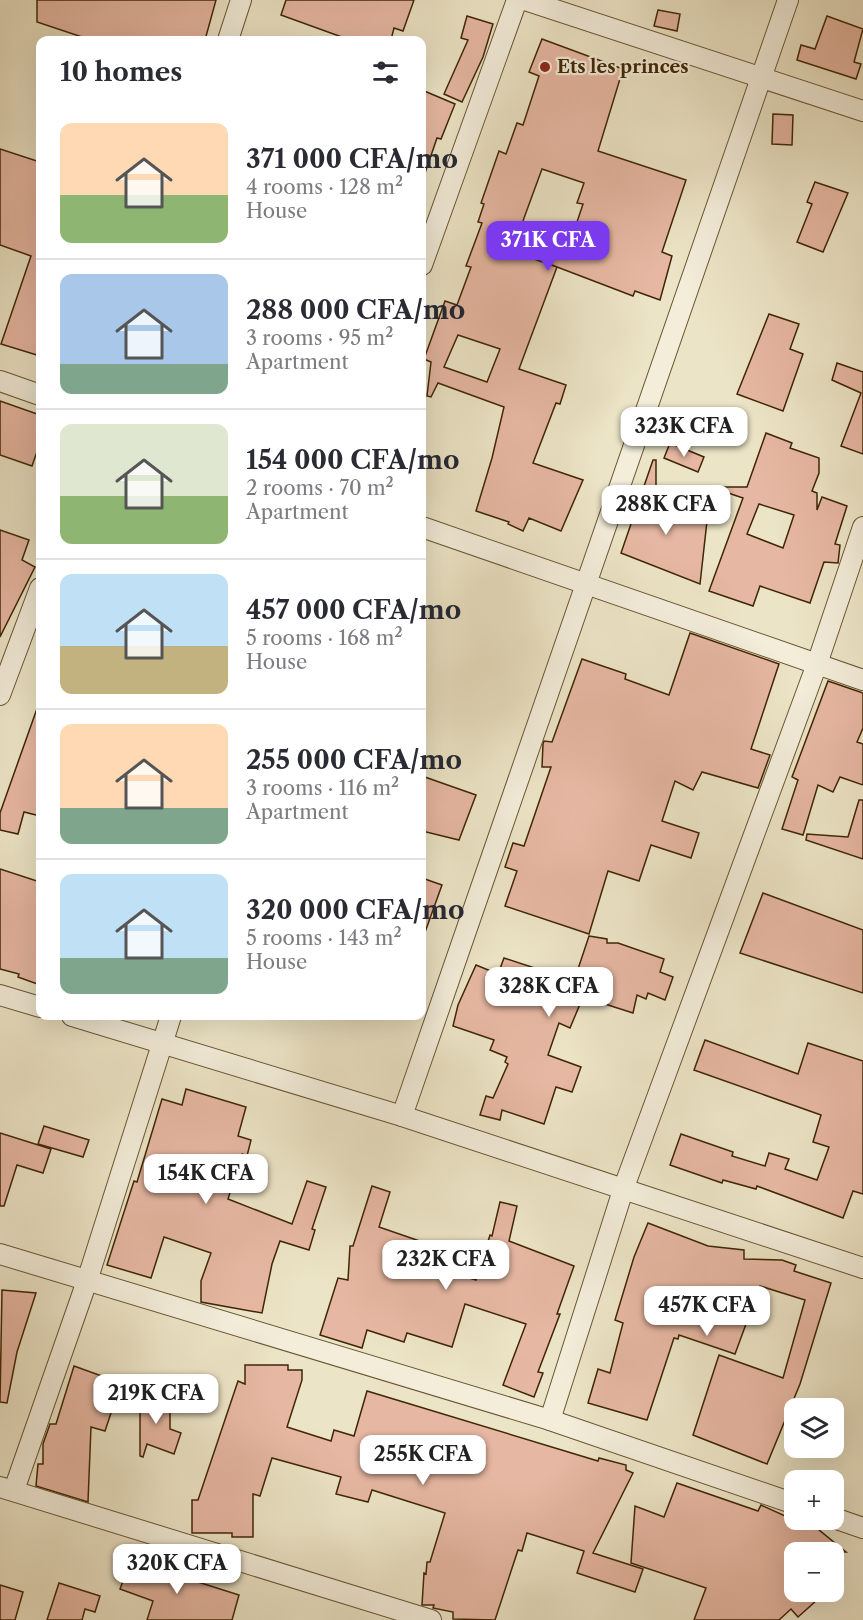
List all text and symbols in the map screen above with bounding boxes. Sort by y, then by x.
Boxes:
text: 10 homes [60,56,182,88]
icon: filters [369,56,402,89]
place label: Ets les princes [557,56,689,78]
marker: Ets les princes [538,60,552,74]
text: 371 000 CFA/mo [246,143,458,175]
icon: home [108,147,180,219]
text: 4 rooms · 128 m² [246,175,403,199]
text: House [246,199,307,223]
pin: 371K CFA [486,221,610,272]
text: 371K CFA [500,228,596,252]
text: 288 000 CFA/mo [246,294,465,326]
icon: home [108,298,180,370]
text: 3 rooms · 95 m² [246,326,393,350]
text: Apartment [246,350,349,374]
pin: 323K CFA [622,407,746,458]
text: 323K CFA [635,414,733,438]
text: 154 000 CFA/mo [246,444,459,476]
icon: home [108,448,180,520]
text: 2 rooms · 70 m² [246,476,394,500]
pin: 288K CFA [604,485,728,536]
text: 288K CFA [616,492,716,516]
text: Apartment [246,500,349,524]
text: 457 000 CFA/mo [246,594,461,626]
icon: home [108,598,180,670]
text: 5 rooms · 168 m² [246,626,403,650]
text: House [246,650,307,674]
text: 255 000 CFA/mo [246,744,462,776]
icon: home [108,748,180,820]
text: 3 rooms · 116 m² [246,776,399,800]
text: Apartment [246,800,349,824]
text: 320 000 CFA/mo [246,894,465,926]
icon: home [108,898,180,970]
text: 5 rooms · 143 m² [246,926,402,950]
text: House [246,950,307,974]
pin: 328K CFA [487,967,611,1018]
text: 328K CFA [499,974,599,998]
pin: 154K CFA [144,1154,268,1205]
text: 154K CFA [158,1161,254,1185]
pin: 232K CFA [384,1240,508,1291]
text: 232K CFA [396,1247,496,1271]
pin: 457K CFA [645,1286,769,1337]
text: 457K CFA [658,1293,756,1317]
pin: 219K CFA [94,1374,218,1425]
text: 219K CFA [107,1381,205,1405]
map controls [784,1398,844,1602]
button: layers [784,1398,844,1458]
pin: 255K CFA [361,1435,485,1486]
text: 255K CFA [374,1442,472,1466]
button: + [784,1470,844,1530]
button: − [784,1542,844,1602]
pin: 320K CFA [115,1544,239,1595]
text: 320K CFA [127,1551,227,1575]

